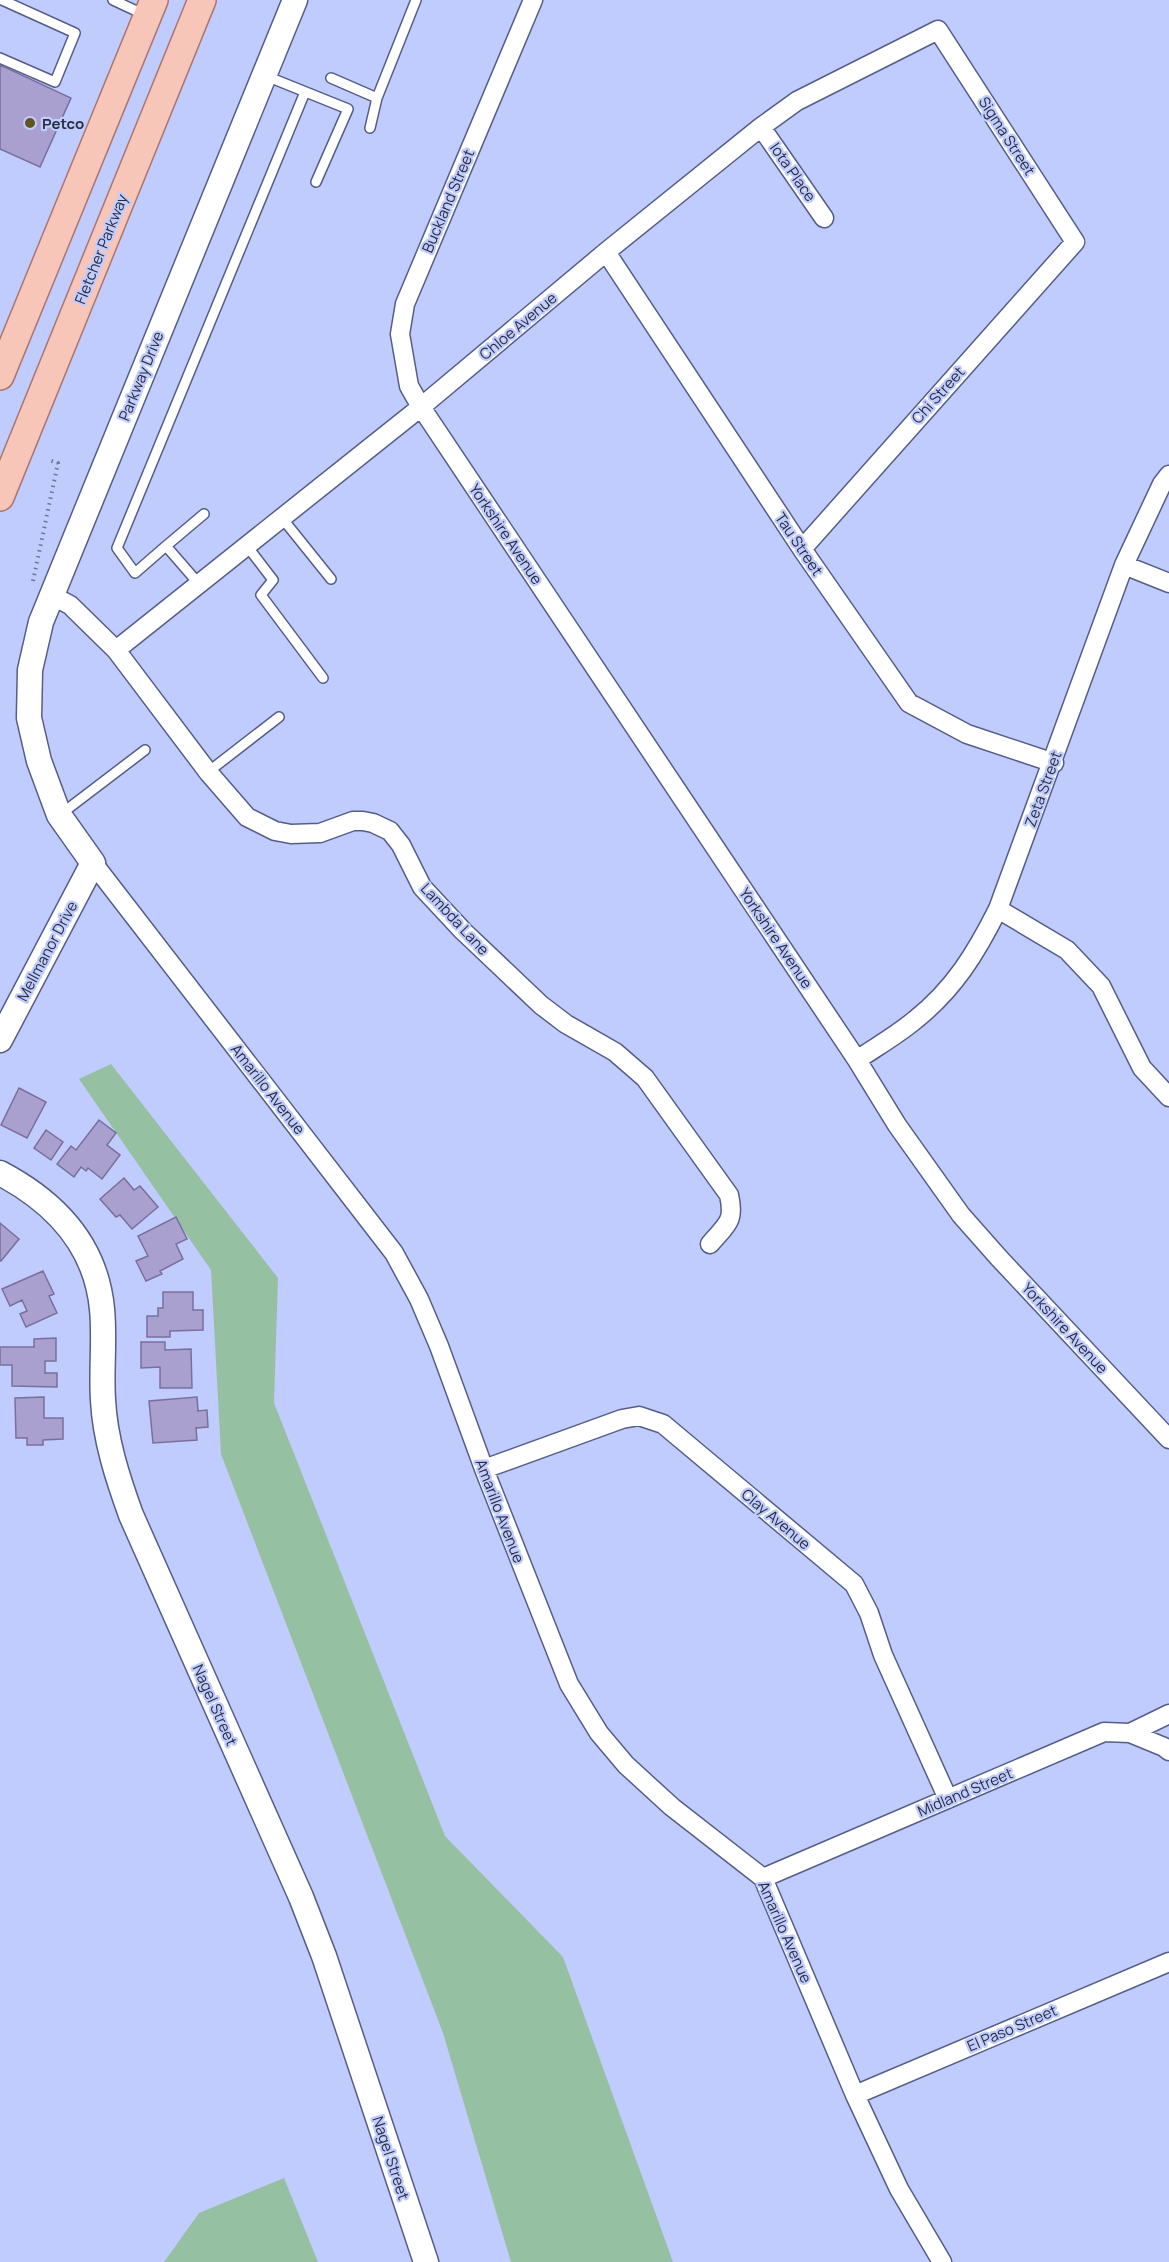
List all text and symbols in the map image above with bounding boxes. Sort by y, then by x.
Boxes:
street label: Sigma Street [974,93,1040,179]
place label: Petco [42,113,84,134]
marker: Petco [23,116,37,130]
street label: Iota Place [765,138,821,206]
street label: Buckland Street [417,146,479,256]
street label: Fletcher Parkway [69,191,133,307]
street label: Chloe Avenue [475,287,561,365]
street label: Parkway Drive [114,328,169,424]
street label: Chi Street [907,362,969,428]
street label: Yorkshire Avenue [464,479,548,589]
street label: Tau Street [770,508,828,580]
street label: Zeta Street [1020,748,1066,830]
street label: Lambda Lane [416,878,494,960]
street label: Yorkshire Avenue [734,883,818,993]
street label: Mellmanor Drive [12,897,82,1005]
street label: Amarillo Avenue [226,1039,310,1139]
street label: Yorkshire Avenue [1017,1278,1113,1378]
street label: Amarillo Avenue [471,1456,530,1566]
street label: Clay Avenue [737,1484,815,1554]
street label: Nagel Street [188,1661,242,1749]
street label: Midland Street [914,1762,1016,1822]
street label: Amarillo Avenue [753,1878,817,1987]
street label: El Paso Street [964,2000,1060,2056]
street label: Nagel Street [368,2113,414,2203]

